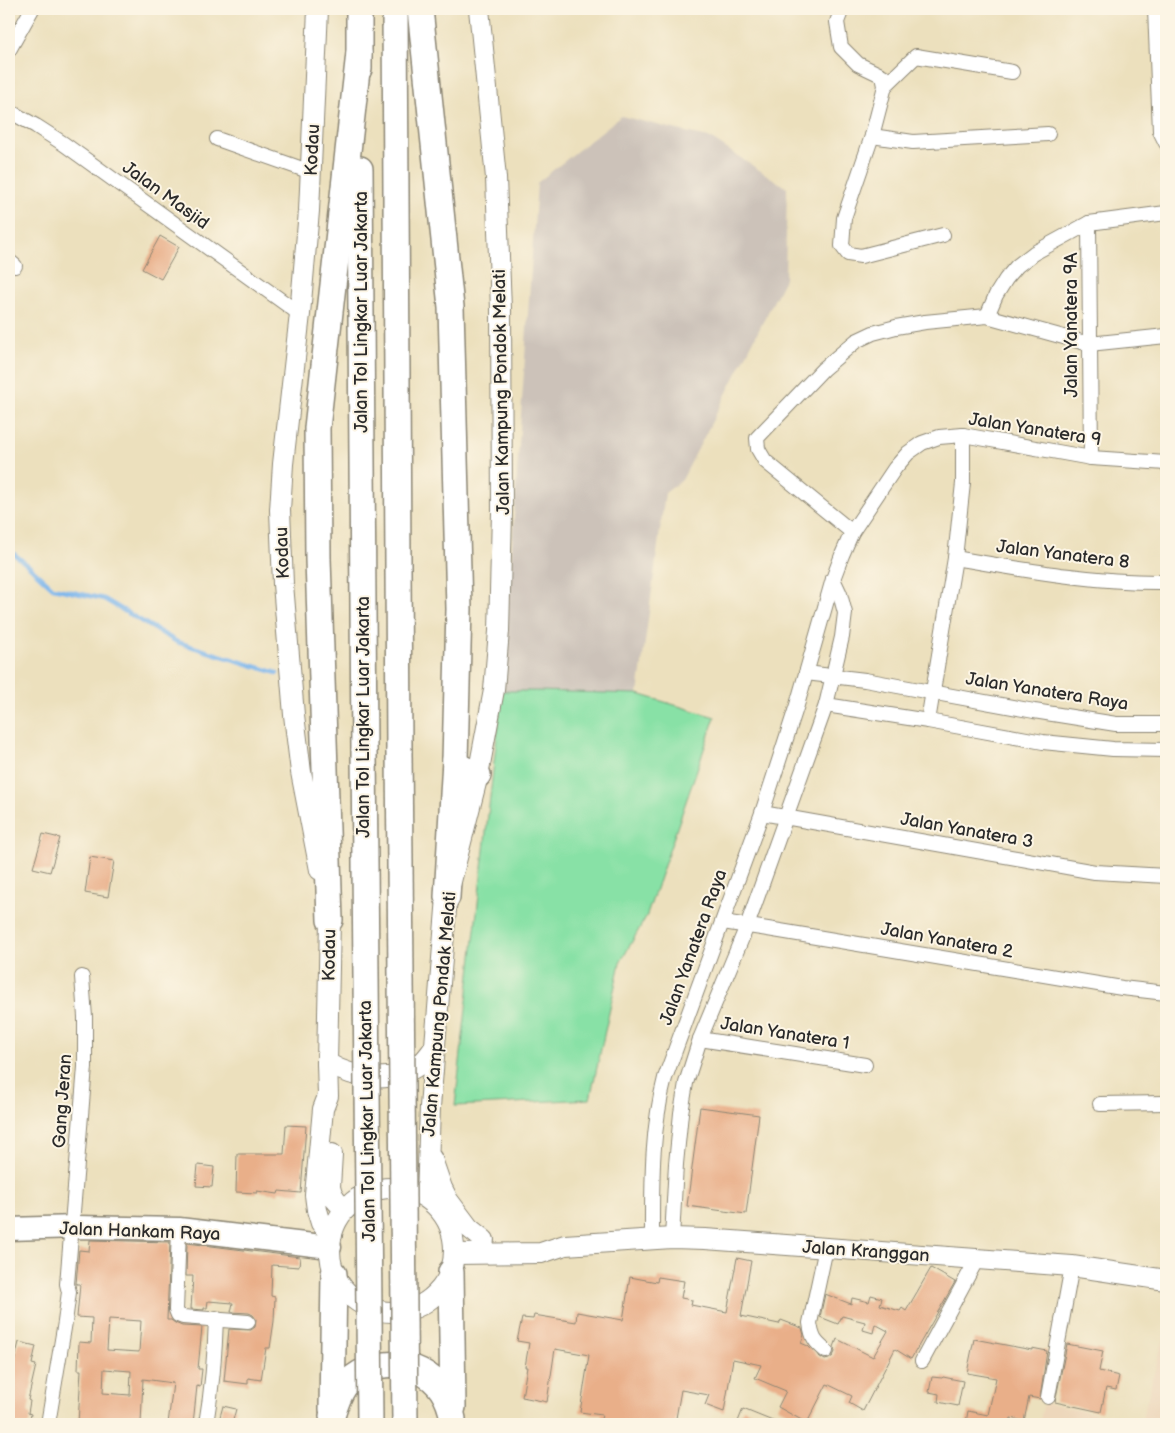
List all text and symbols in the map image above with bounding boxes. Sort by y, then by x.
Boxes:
street label: Kodau [301,123,324,177]
street label: Jalan Masjid [118,157,213,234]
street label: Jalan Tol Lingkar Luar Jakarta [351,191,372,433]
street label: Jalan Yanatera 9A [1061,253,1082,397]
street label: Jalan Kampung Pondok Melati [489,269,514,515]
street label: Jalan Yanatera 9 [967,409,1103,450]
street label: Kodau [271,527,294,579]
street label: Jalan Yanatera 8 [995,536,1131,573]
street label: Jalan Tol Lingkar Luar Jakarta [353,596,374,838]
street label: Jalan Yanatera Raya [964,668,1130,715]
street label: Jalan Yanatera 3 [899,808,1035,853]
street label: Jalan Yanatera Raya [655,866,731,1028]
street label: Jalan Kampung Pondak Melati [418,891,461,1137]
street label: Jalan Yanatera 2 [879,919,1015,963]
street label: Kodau [319,929,340,981]
street label: Jalan Tol Lingkar Luar Jakarta [355,1000,380,1242]
street label: Jalan Yanatera 1 [719,1013,851,1054]
street label: Gang Jeran [49,1053,76,1149]
street label: Jalan Hankam Raya [59,1218,221,1245]
street label: Jalan Kranggan [802,1237,930,1266]

